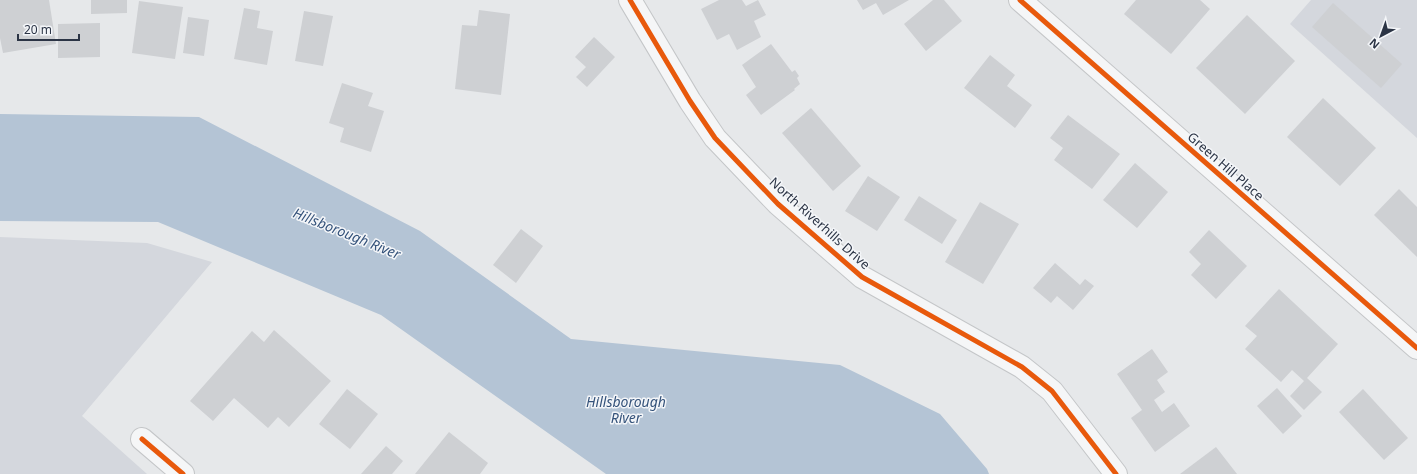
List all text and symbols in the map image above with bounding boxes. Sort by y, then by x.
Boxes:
scale bar [18,16,79,42]
north arrow [1361,16,1401,56]
text: 20 m [24,21,52,38]
text: N [1366,35,1382,53]
street label: Green Hill Place [1184,128,1268,204]
street label: North Riverhills Drive [766,173,874,273]
water label: Hillsborough River [290,203,404,263]
water label: Hillsborough River [586,392,666,427]

